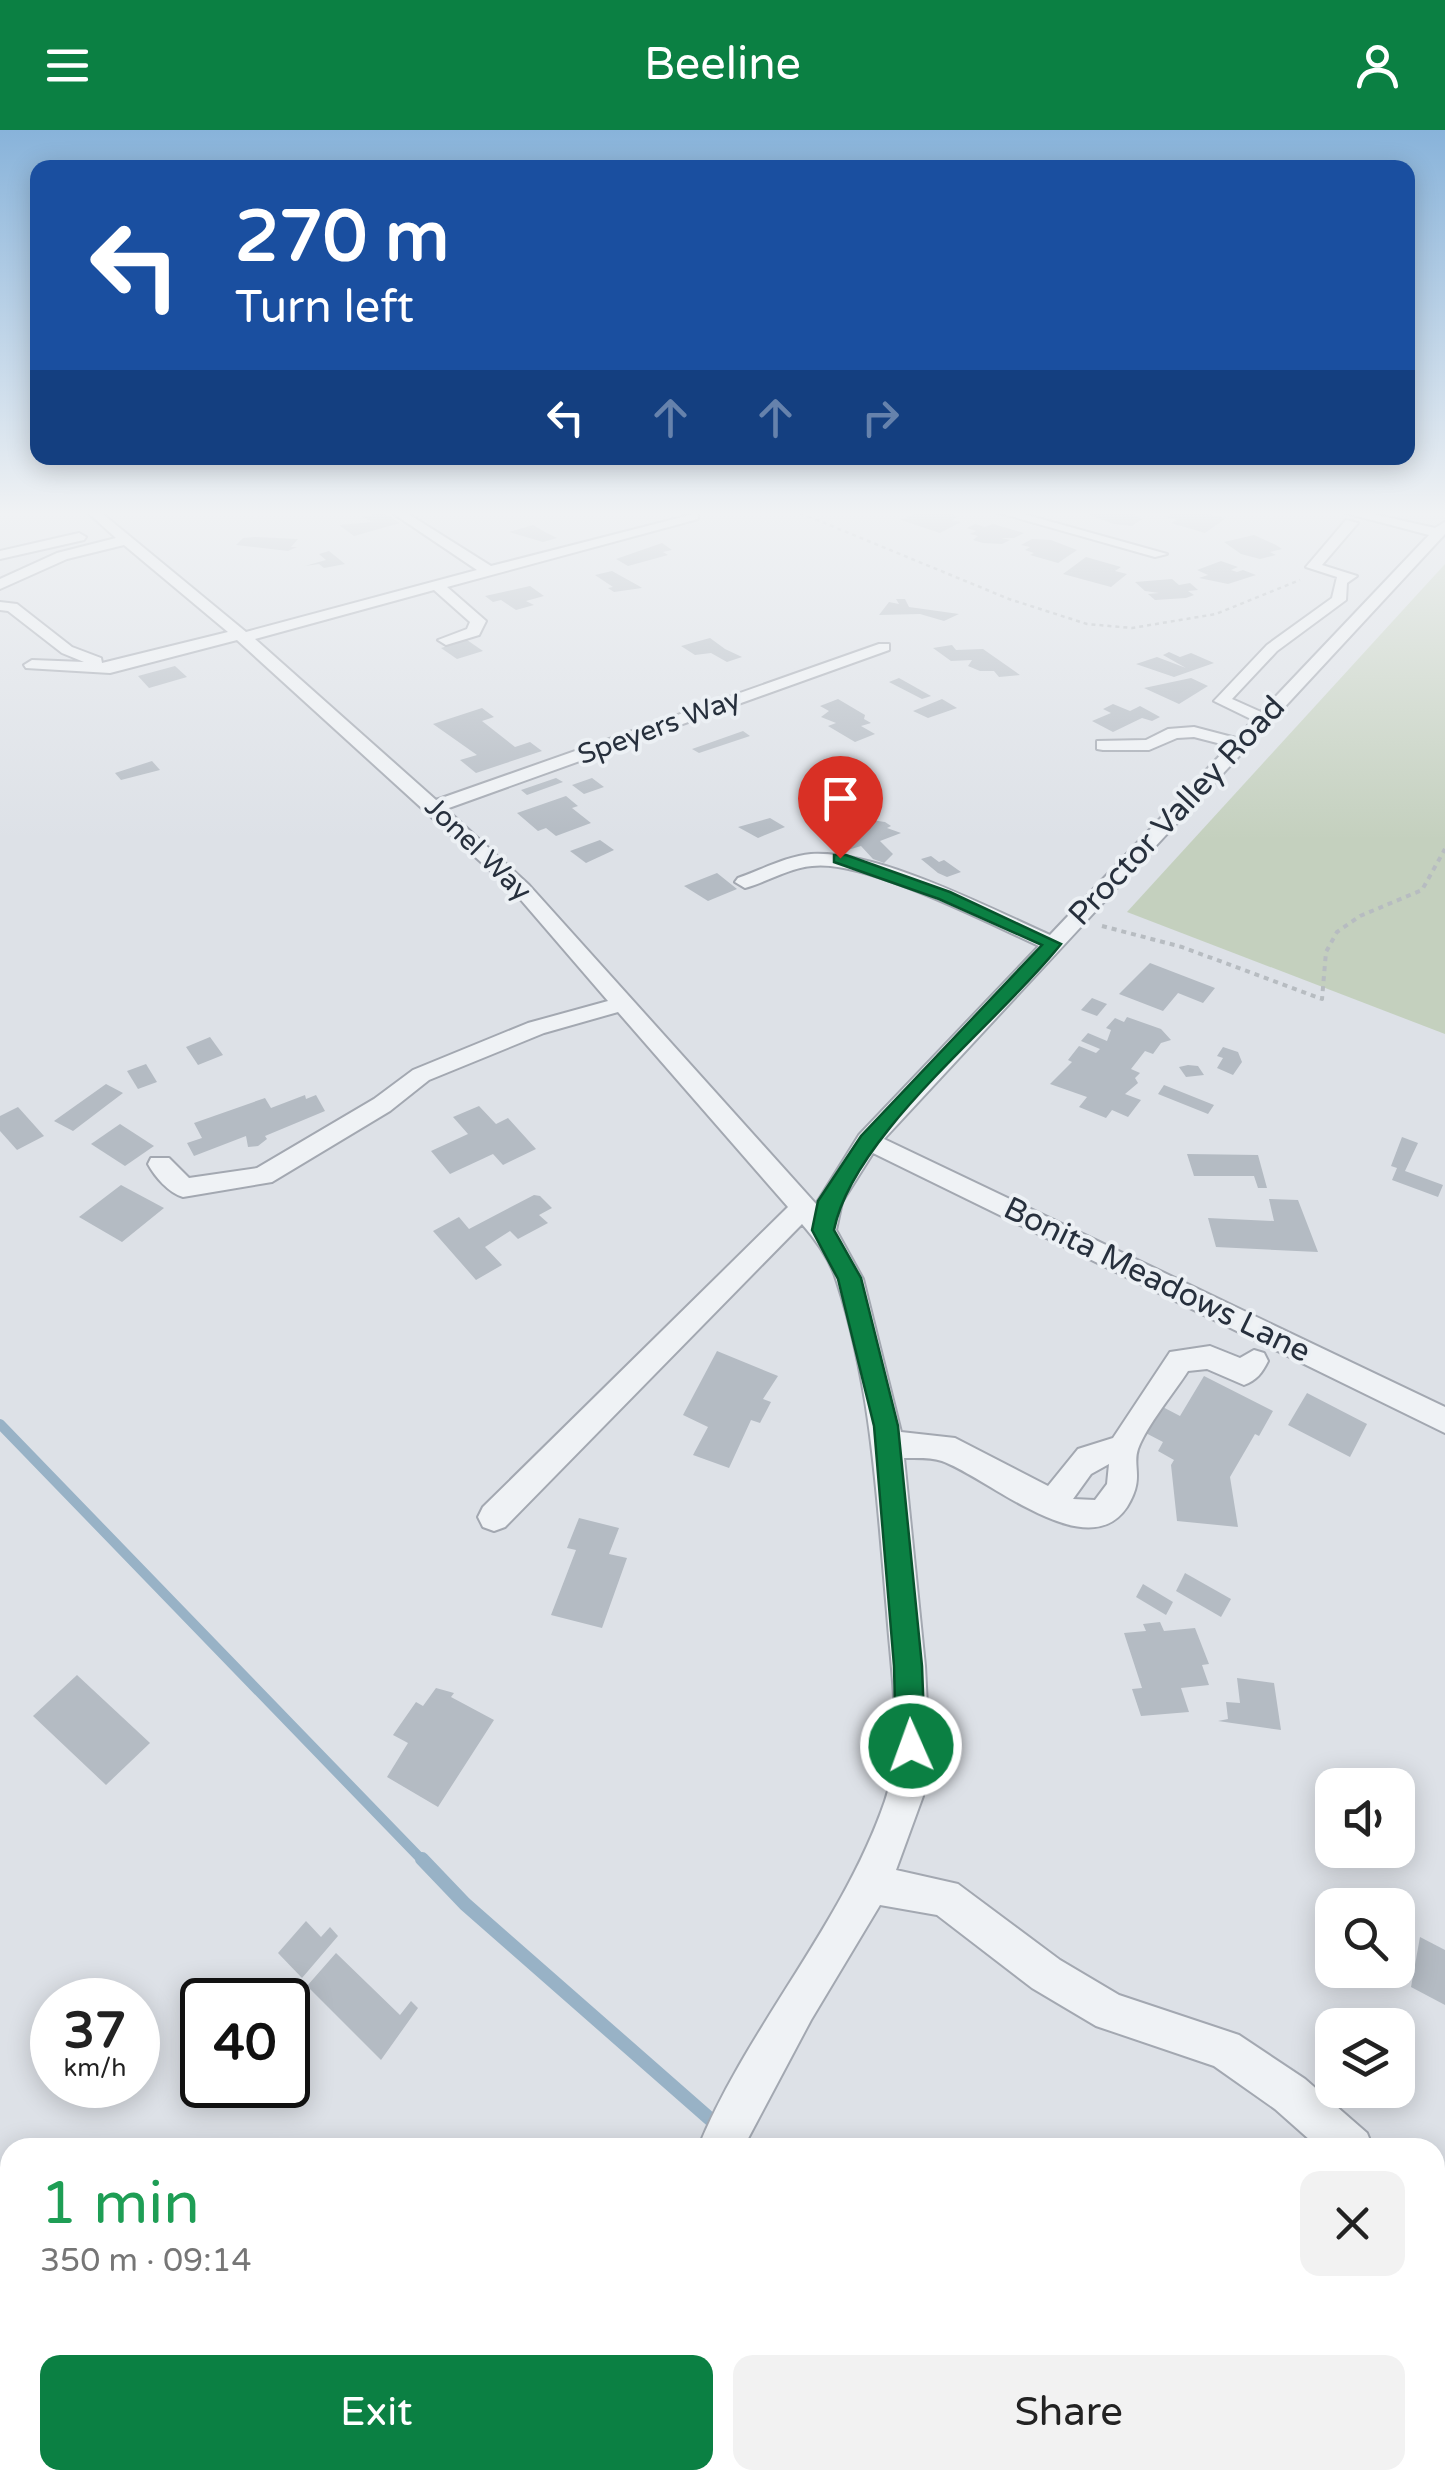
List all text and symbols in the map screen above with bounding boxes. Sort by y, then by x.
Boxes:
icon: menu [40,38,95,93]
text: Beeline [644,38,801,92]
icon: person [1350,38,1405,93]
text: 270 m [235,196,449,280]
icon: left [70,200,200,330]
text: Turn left [235,281,414,335]
icon: left [538,390,593,445]
icon: ahead [643,390,698,445]
icon: ahead [748,390,803,445]
icon: right [853,390,908,445]
street label: Speyers Way [573,682,745,772]
street label: Proctor Valley Road [1061,688,1293,934]
pin [798,756,883,859]
icon: arrive [813,771,868,826]
street label: Jonel Way [418,790,538,908]
street label: Bonita Meadows Lane [997,1189,1317,1371]
position arrow [859,1694,963,1798]
map controls [1315,1768,1415,2108]
button: sound [1315,1768,1415,1868]
button: search [1315,1888,1415,1988]
speed limit sign: 40 [180,1978,310,2108]
text: 37 [64,2001,126,2061]
button: layers [1315,2008,1415,2108]
text: km/h [64,2053,126,2083]
text: 1 min [40,2168,200,2240]
button: close [1300,2171,1405,2276]
text: 350 m · 09:14 [40,2242,252,2280]
button: Exit [40,2355,713,2470]
button: Share [733,2355,1405,2470]

